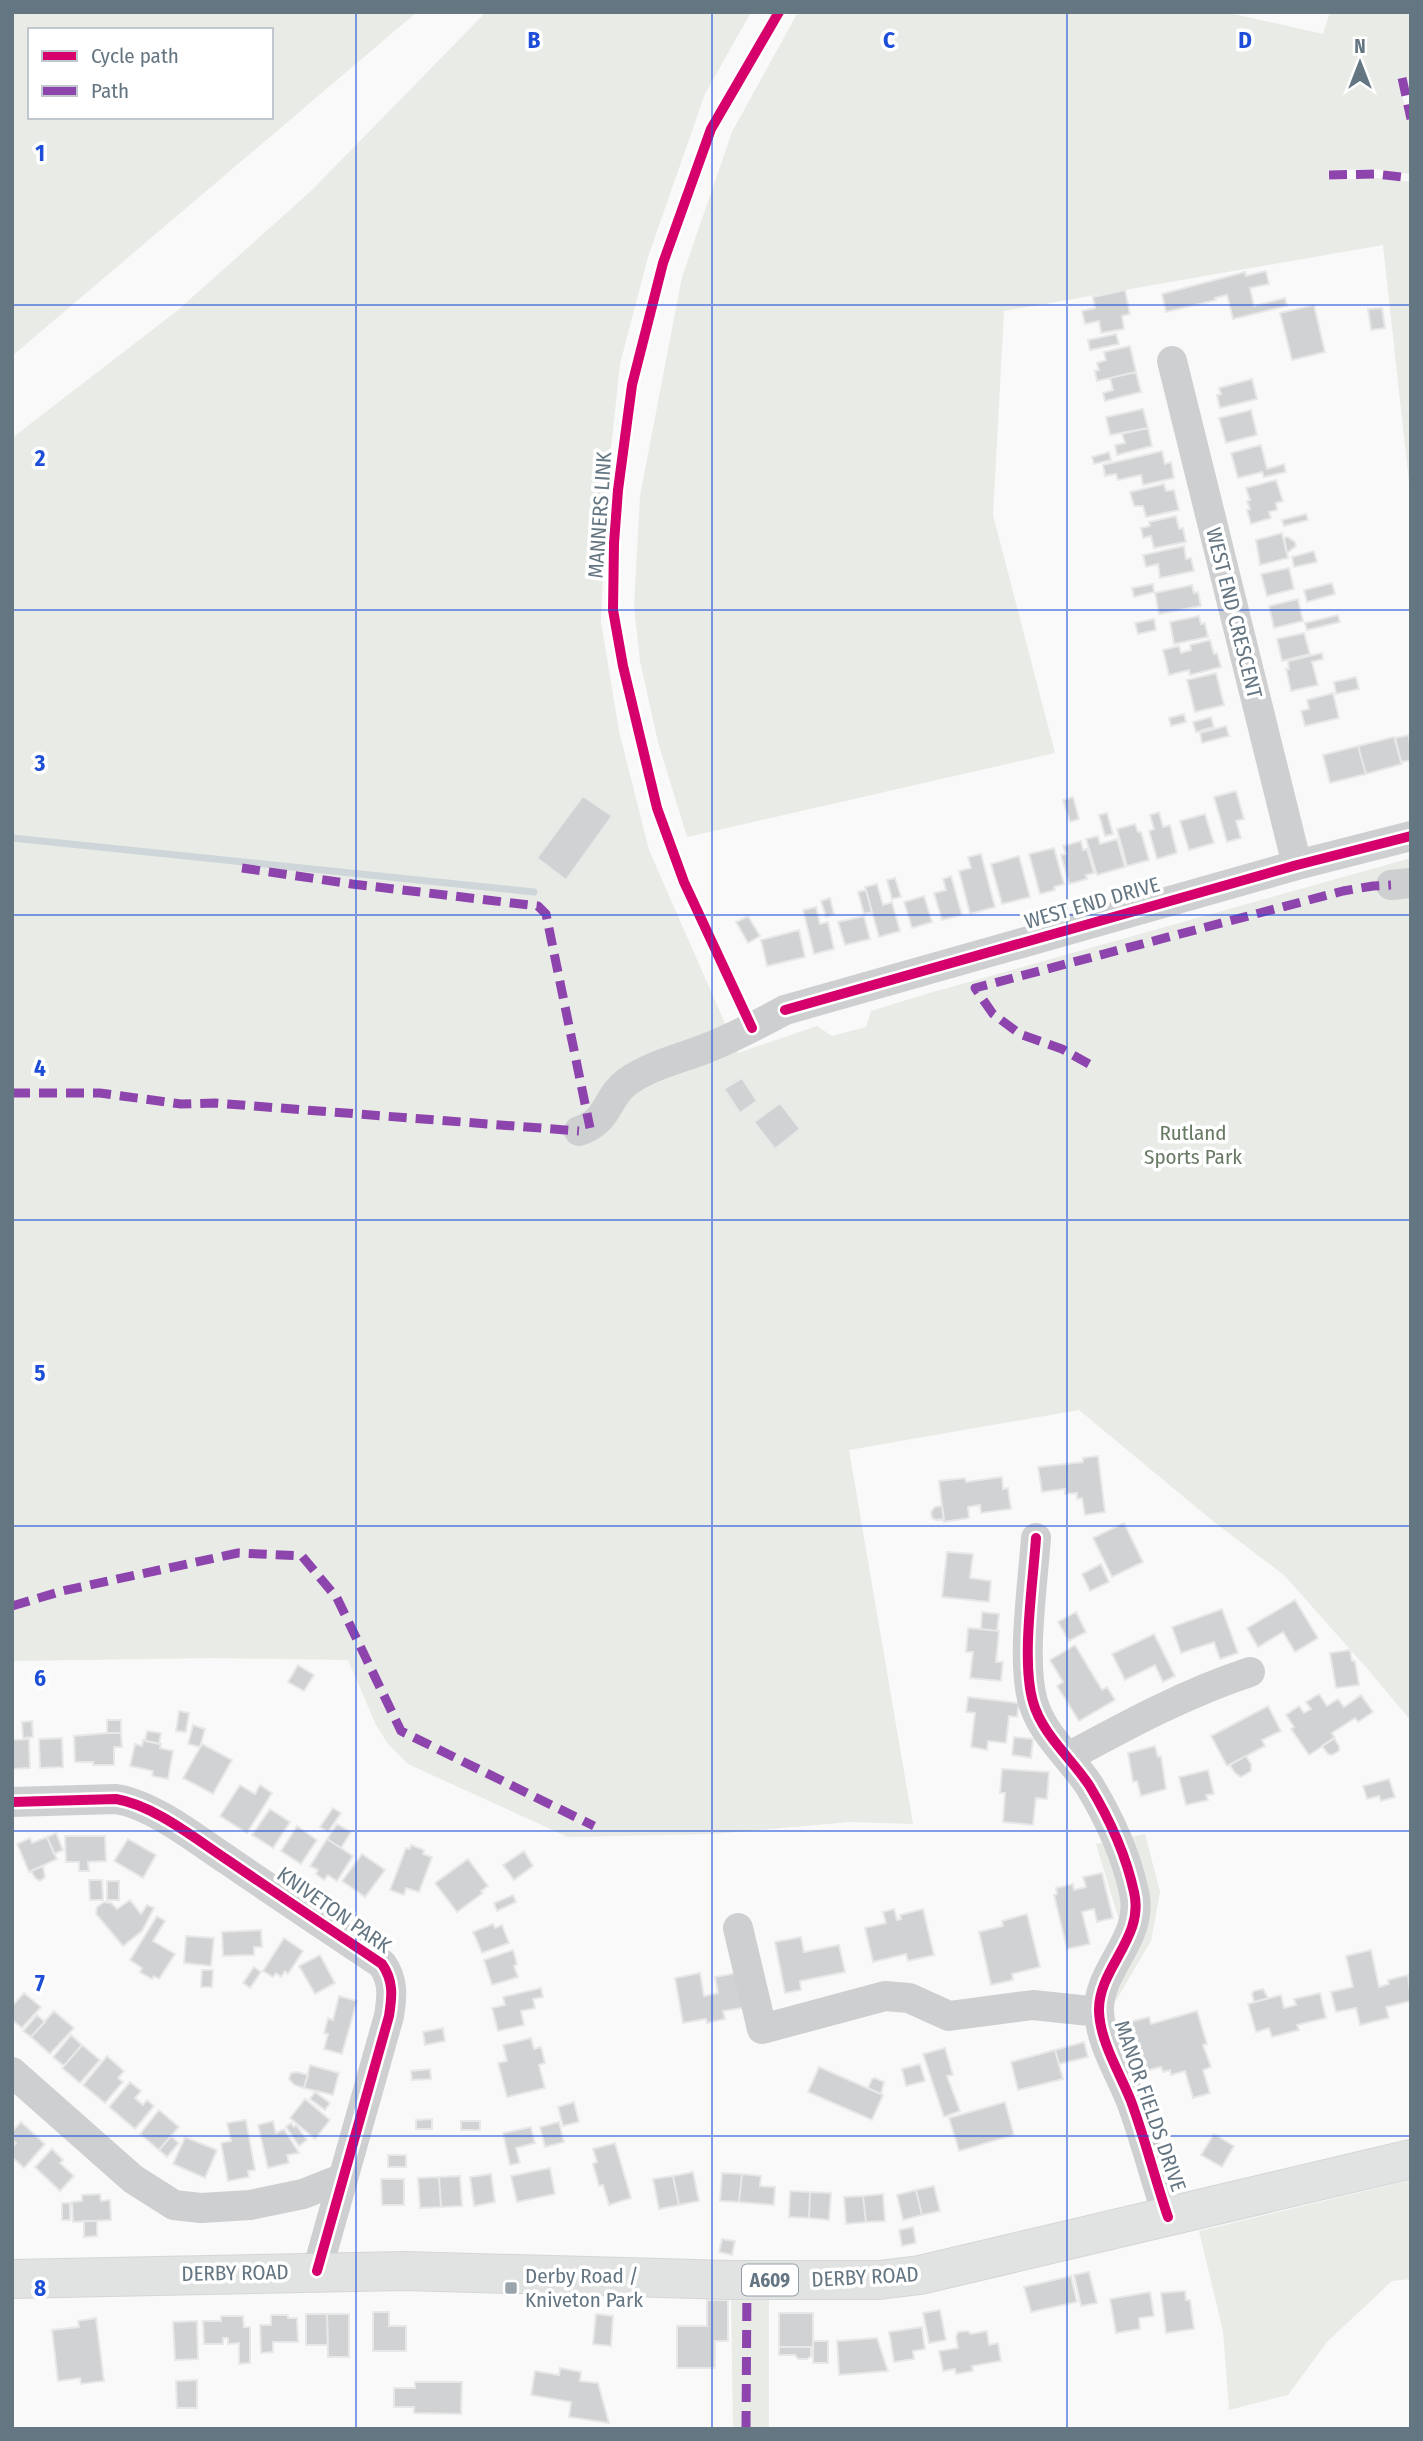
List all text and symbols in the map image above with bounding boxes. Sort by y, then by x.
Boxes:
text: B [528,26,541,54]
text: C [883,26,895,54]
text: D [1238,26,1252,54]
legend [28,28,273,119]
north arrow [1325,28,1395,98]
text: N [1354,35,1366,58]
text: Cycle path [91,43,179,69]
text: Path [91,78,129,104]
text: 1 [35,139,45,167]
text: 2 [34,444,46,472]
street label: MANNERS LINK [583,450,617,579]
street label: WEST END CRESCENT [1200,525,1268,701]
text: 3 [34,749,46,777]
street label: WEST END DRIVE [1021,871,1163,935]
text: 4 [34,1054,46,1082]
park label: Rutland Sports Park [1144,1120,1242,1170]
text: 5 [34,1359,46,1387]
text: 6 [34,1664,46,1692]
street label: KNIVETON PARK [272,1861,397,1959]
text: 7 [35,1969,45,1997]
street label: MANOR FIELDS DRIVE [1109,2017,1192,2195]
street label: DERBY ROAD [181,2259,289,2287]
street label: DERBY ROAD [811,2261,919,2293]
place label: Derby Road / Kniveton Park [525,2263,643,2313]
road number: A609 [742,2264,798,2296]
text: 8 [34,2274,46,2302]
marker: Derby Road / Kniveton Park [503,2280,519,2296]

